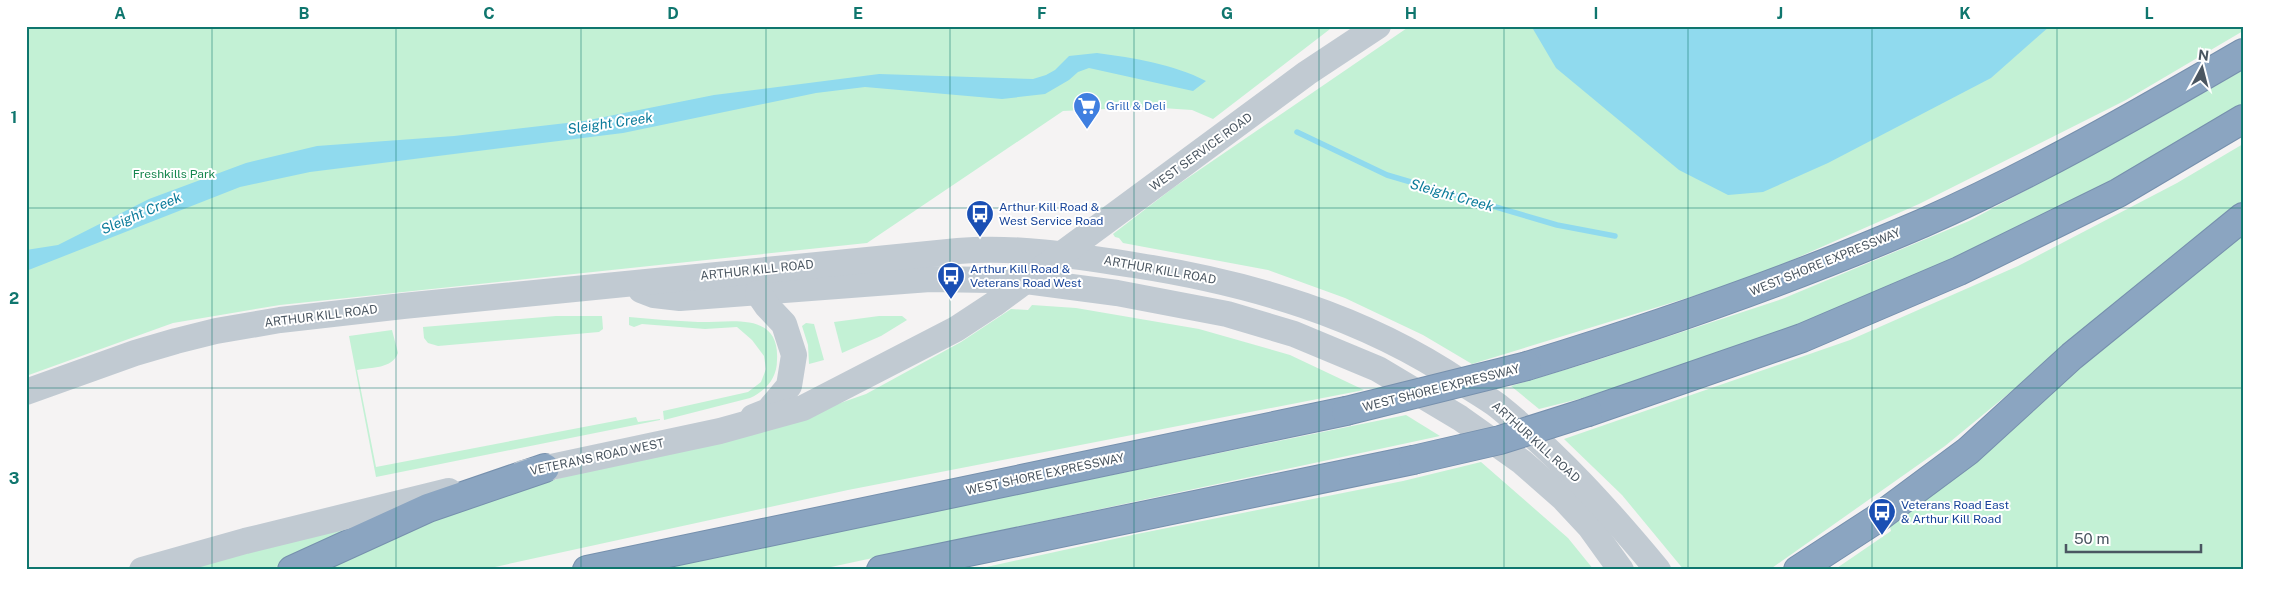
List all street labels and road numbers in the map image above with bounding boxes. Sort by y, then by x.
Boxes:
street label: WEST SERVICE ROAD [1147,110,1255,194]
street label: WEST SHORE EXPRESSWAY [1748,225,1903,299]
street label: ARTHUR KILL ROAD [1103,253,1217,287]
street label: ARTHUR KILL ROAD [700,257,814,283]
street label: ARTHUR KILL ROAD [264,302,378,330]
street label: WEST SHORE EXPRESSWAY [1361,362,1522,414]
street label: ARTHUR KILL ROAD [1489,399,1583,485]
street label: VETERANS ROAD WEST [529,436,665,478]
street label: WEST SHORE EXPRESSWAY [965,450,1126,498]

